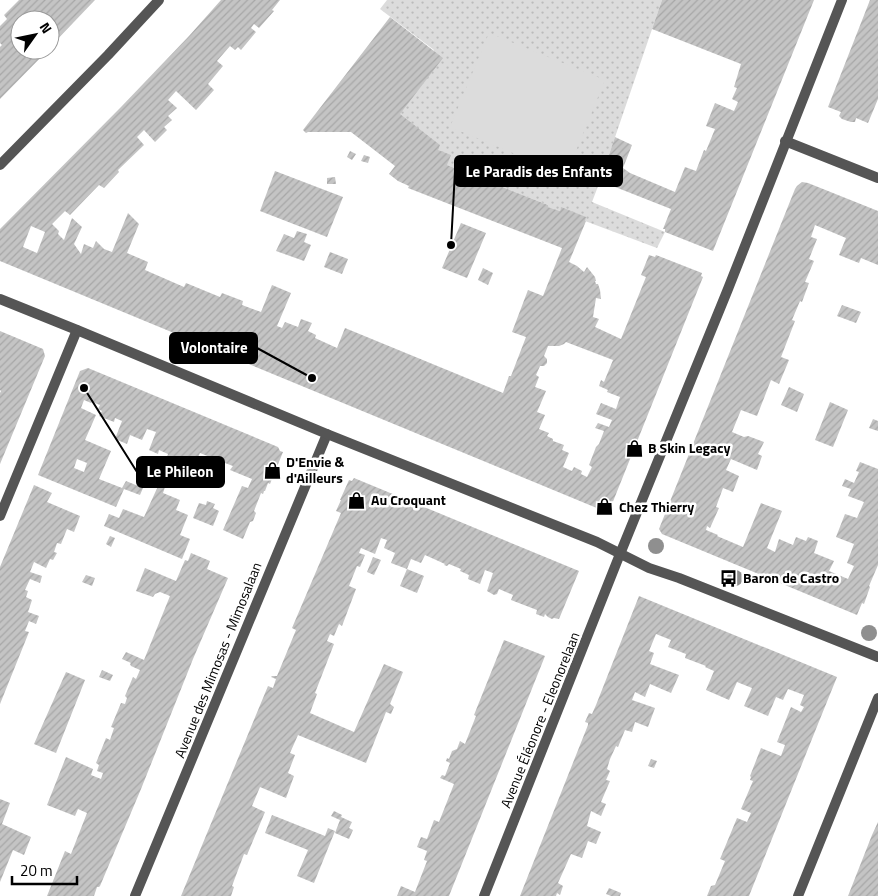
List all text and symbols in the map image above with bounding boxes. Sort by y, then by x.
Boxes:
north arrow [10,10,60,60]
text: N [35,18,58,37]
callout: Le Paradis des Enfants [455,156,622,186]
text: Le Paradis des Enfants [466,160,612,183]
callout: Volontaire [170,333,257,363]
text: Volontaire [180,336,248,359]
place label: B Skin Legacy [648,437,731,458]
shop icon: B Skin Legacy [624,438,644,458]
place label: D'Envie & d'Ailleurs [286,451,345,488]
callout: Le Phileon [137,457,224,487]
text: Le Phileon [146,460,214,483]
shop icon: D'Envie & d'Ailleurs [262,460,282,480]
place label: Au Croquant [371,489,446,510]
shop icon: Au Croquant [347,490,367,510]
place label: Chez Thierry [619,496,694,517]
shop icon: Chez Thierry [595,497,615,517]
street label: Avenue des Mimosas - Mimosalaan [169,559,266,761]
place label: Baron de Castro [743,567,839,588]
bus stop icon: Baron de Castro [719,568,739,588]
street label: Avenue Éléonore - Eleonorelaan [495,629,585,811]
scale bar [12,854,78,886]
text: 20 m [20,859,53,882]

